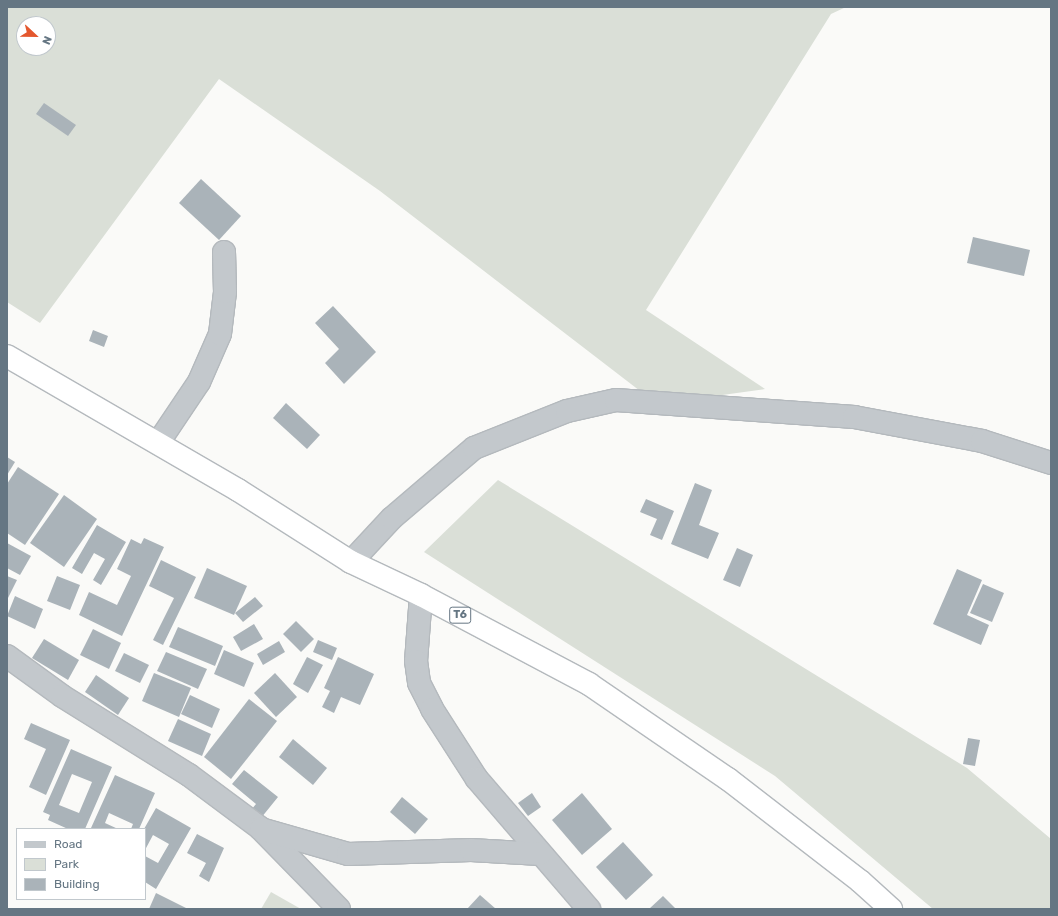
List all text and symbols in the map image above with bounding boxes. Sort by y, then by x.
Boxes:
north arrow [16,16,56,56]
text: N [39,34,54,46]
road number: T6 [449,606,471,624]
legend [16,828,146,900]
text: Road [54,837,82,851]
text: Park [54,857,79,871]
text: Building [54,877,100,891]

